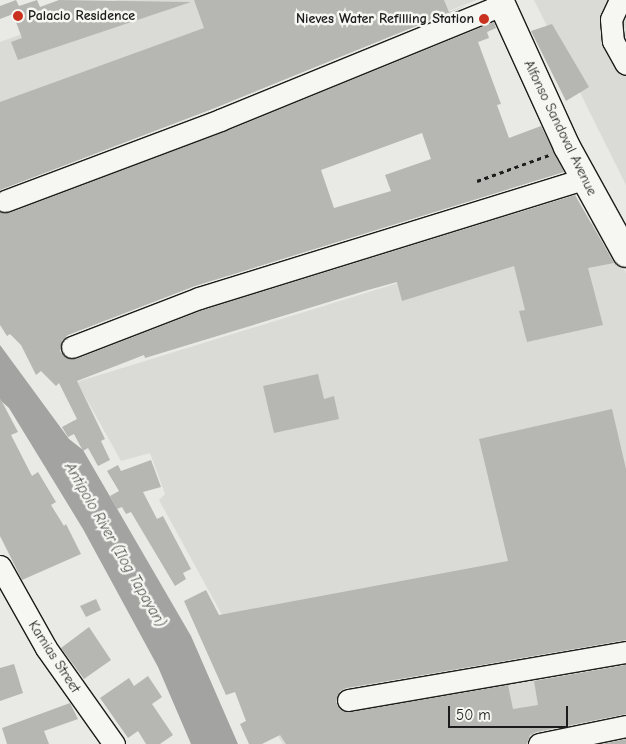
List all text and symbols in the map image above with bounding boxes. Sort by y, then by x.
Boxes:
place label: Palacio Residence [28,8,135,24]
marker: Palacio Residence [12,10,24,22]
place label: Nieves Water Refilling Station [296,11,474,27]
marker: Nieves Water Refilling Station [478,13,490,25]
street label: Alfonso Sandoval Avenue [520,58,600,198]
water label: Antipolo River (Ilog Tapayan) [60,459,170,631]
street label: Kamias Street [24,618,84,696]
scale bar [451,696,571,728]
text: 50 m [456,706,491,724]

